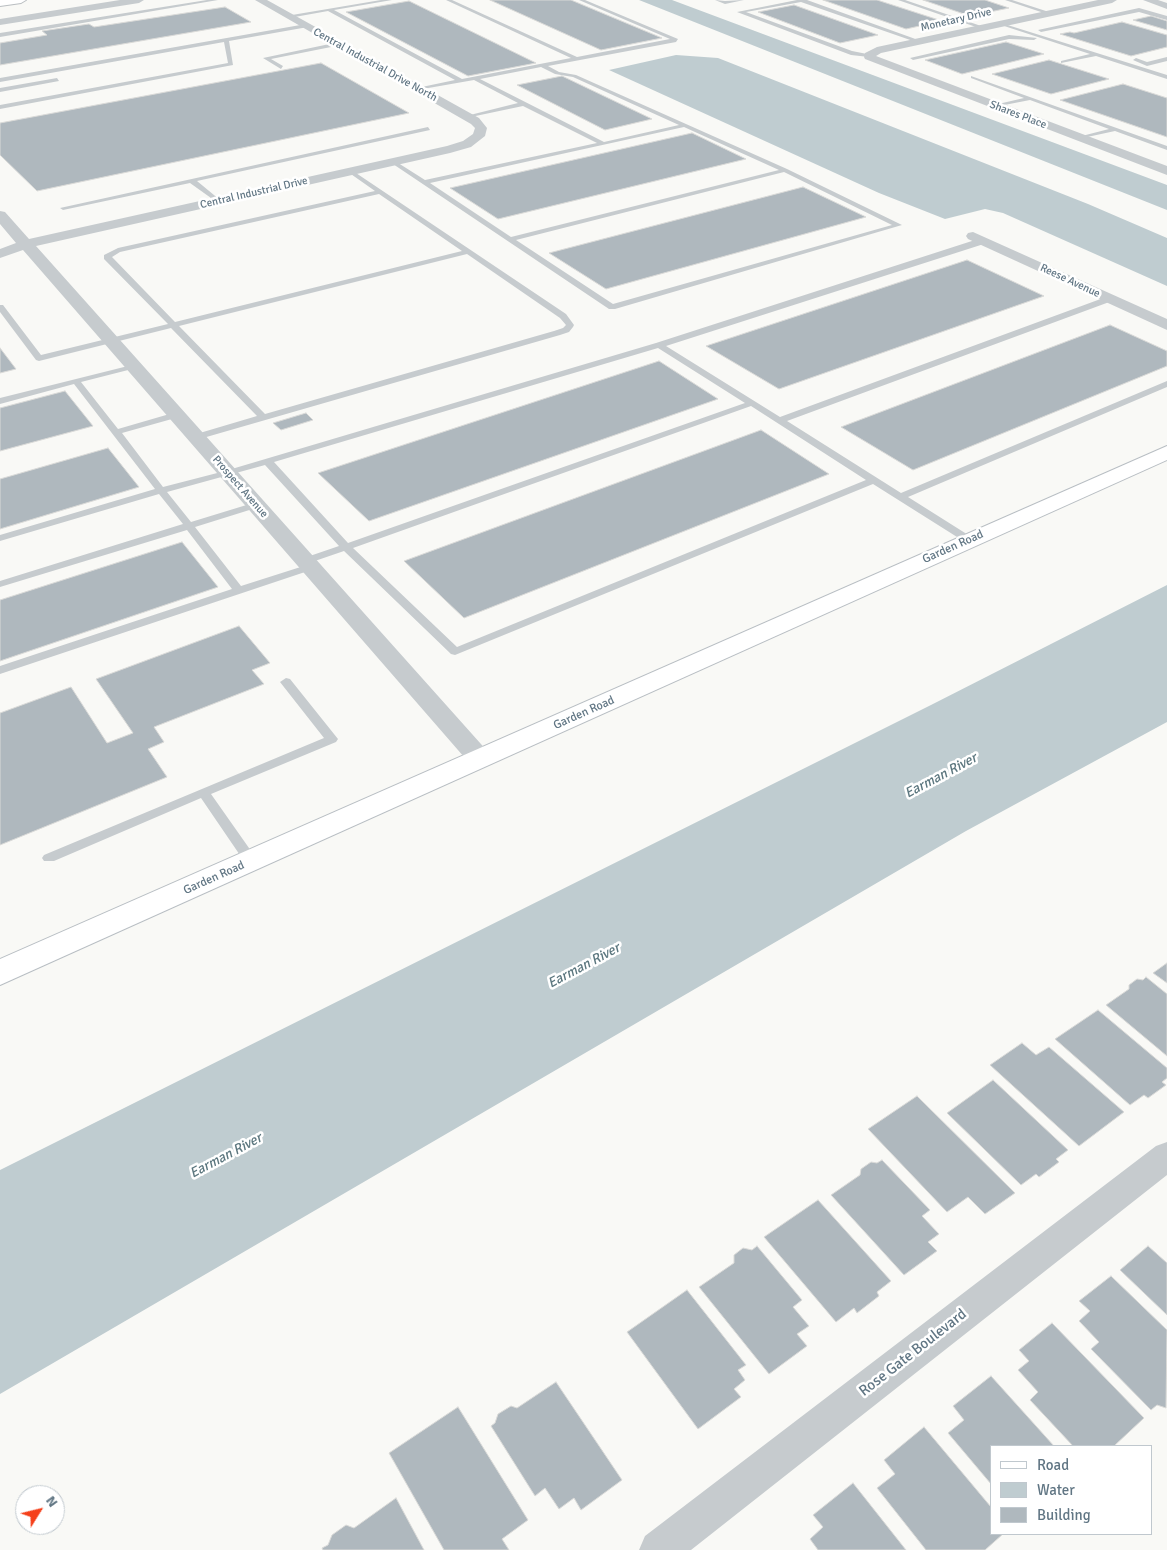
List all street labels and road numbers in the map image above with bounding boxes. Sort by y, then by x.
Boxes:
street label: Monetary Drive [919,5,993,35]
street label: Central Industrial Drive North [311,25,439,105]
street label: Shares Place [988,98,1048,132]
street label: Central Industrial Drive [199,174,309,212]
street label: Reese Avenue [1038,261,1102,301]
street label: Prospect Avenue [210,453,270,521]
street label: Garden Road [920,527,986,567]
street label: Garden Road [551,693,617,733]
street label: Garden Road [181,858,247,898]
street label: Rose Gate Boulevard [856,1305,970,1401]

